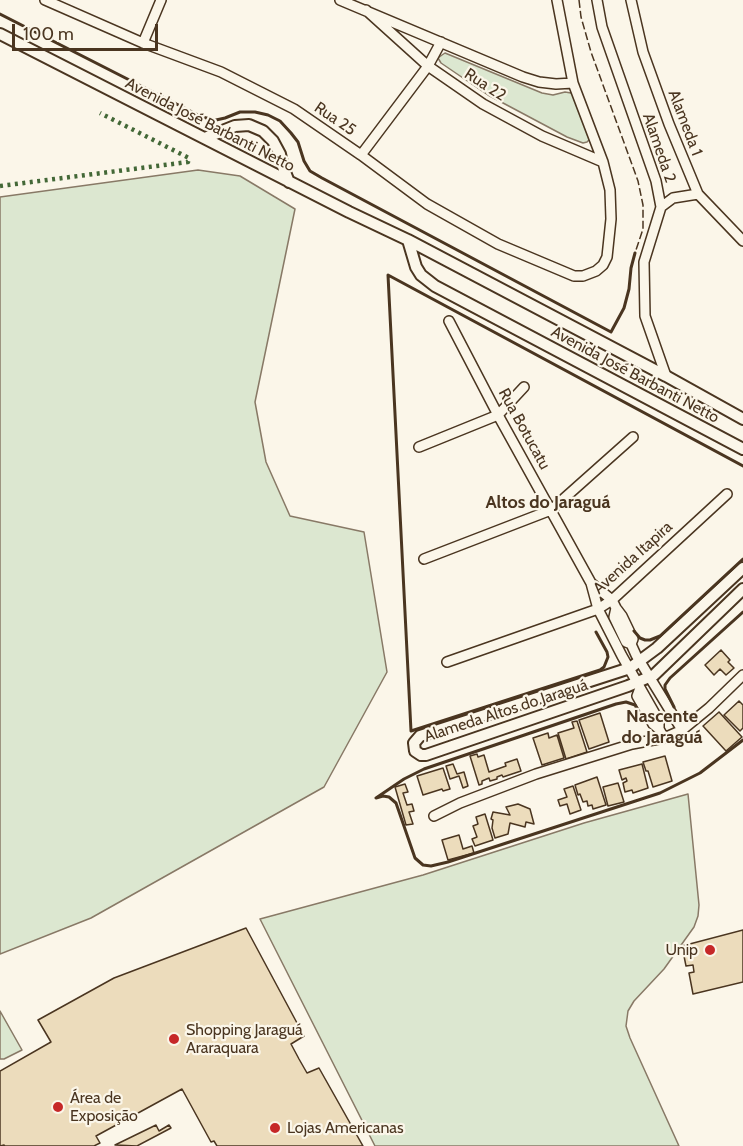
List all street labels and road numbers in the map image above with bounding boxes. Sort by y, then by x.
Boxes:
street label: Rua 22 [461,64,509,106]
street label: Avenida José Barbanti Netto [122,74,298,176]
street label: Alameda 1 [664,87,706,159]
street label: Rua 25 [310,98,360,140]
street label: Alameda 2 [638,111,680,185]
street label: Avenida José Barbanti Netto [548,322,722,428]
street label: Rua Botucatu [494,385,554,473]
street label: Avenida Itapira [590,518,676,598]
street label: Alameda Altos do Jaraguá [422,675,590,747]

